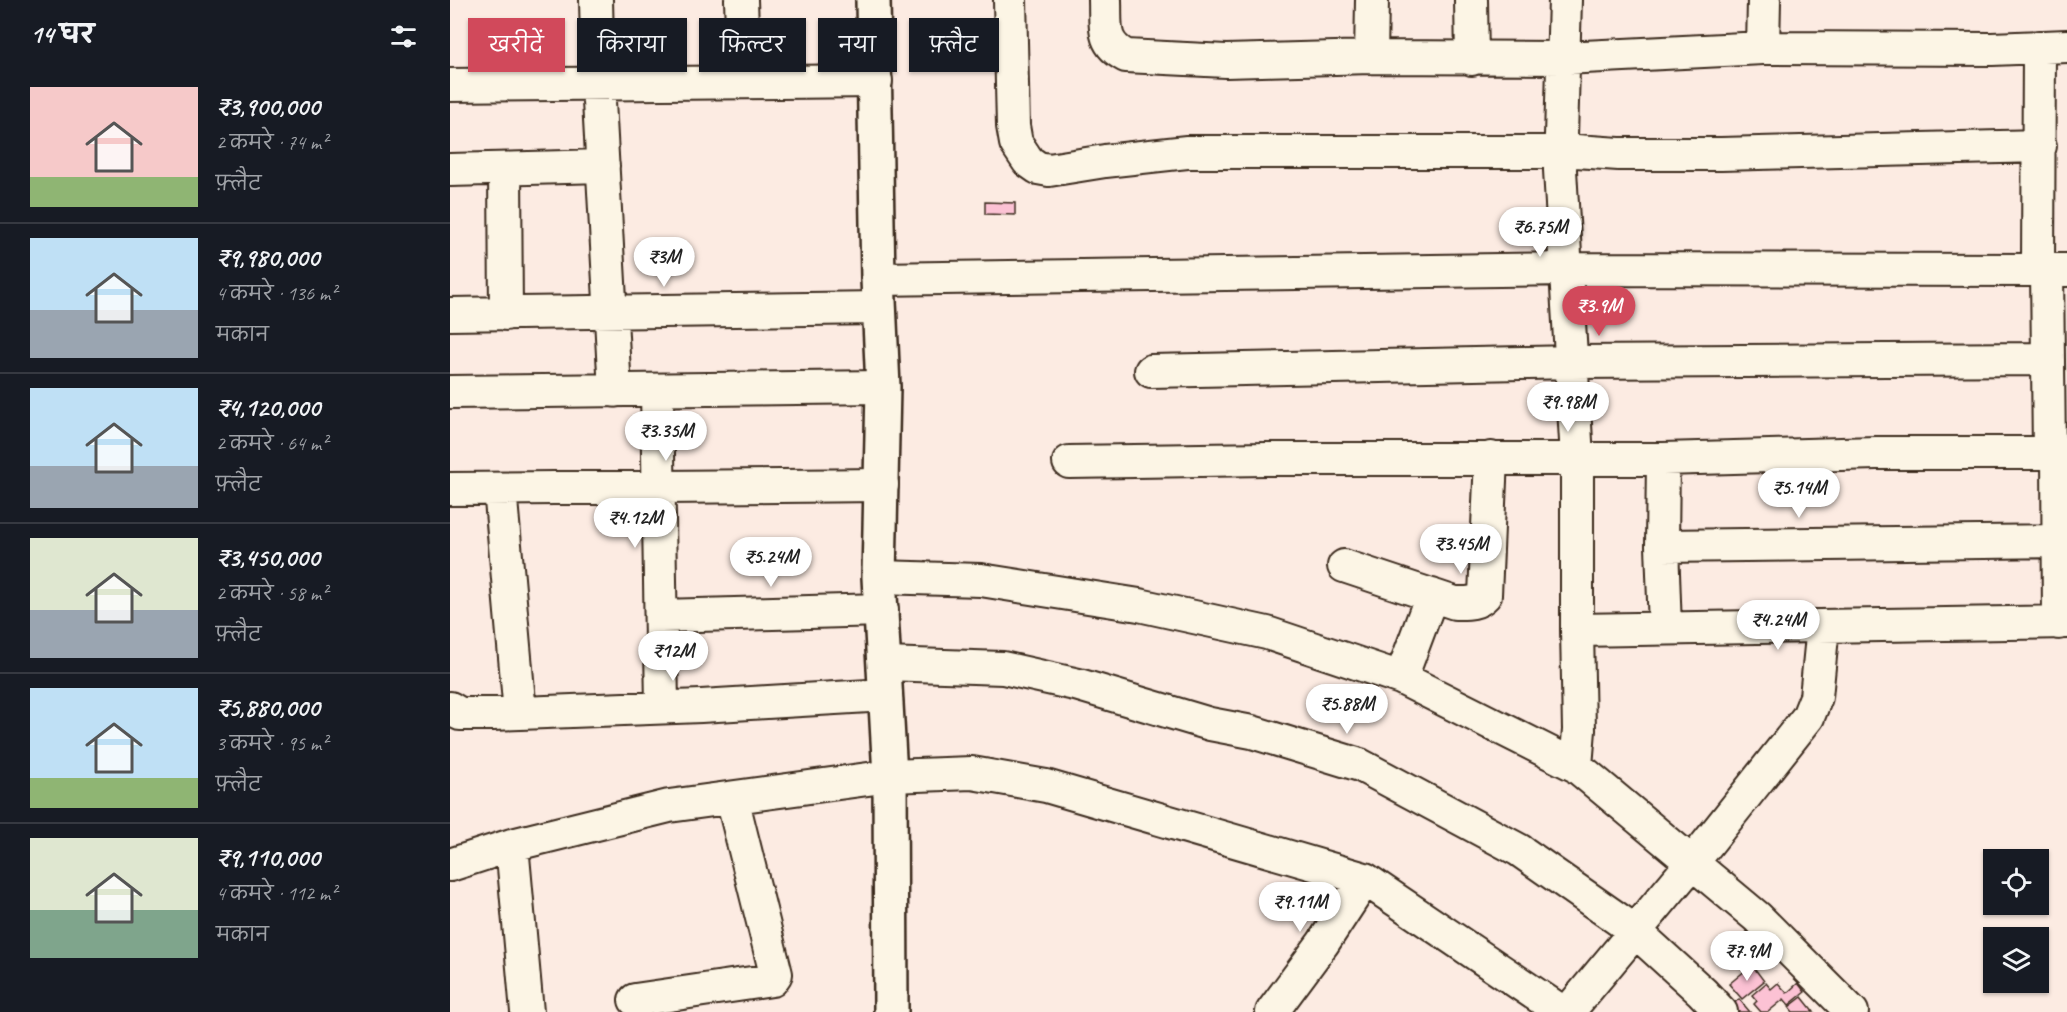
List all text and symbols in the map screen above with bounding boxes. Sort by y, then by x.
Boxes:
text: 14 घर [30,18,94,51]
chip: खरीदें [468,18,565,72]
chip: किराया [577,18,687,72]
chip: फ़िल्टर [699,18,806,72]
chip: नया [818,18,897,72]
chip: फ़्लैट [909,18,999,72]
icon: filters [387,20,420,53]
text: ₹3,900,000 [216,90,320,123]
icon: home [78,111,150,183]
text: 2 कमरे · 74 m² [216,130,327,155]
text: फ़्लैट [216,171,262,196]
pin: ₹6.75M [1491,207,1589,258]
text: ₹6.75M [1513,214,1567,239]
pin: ₹3M [635,237,693,288]
text: ₹9,980,000 [216,241,319,274]
text: ₹3M [648,244,680,269]
icon: home [78,262,150,334]
text: 4 कमरे · 136 m² [216,281,336,306]
pin: ₹3.9M [1557,286,1641,337]
text: ₹3.9M [1576,293,1622,318]
text: मकान [216,322,269,347]
pin: ₹9.98M [1519,382,1617,433]
text: ₹9.98M [1541,389,1595,414]
text: ₹4,120,000 [216,391,320,424]
pin: ₹3.35M [617,411,715,462]
icon: home [78,412,150,484]
text: ₹3.35M [639,418,693,443]
text: 2 कमरे · 64 m² [216,431,327,456]
pin: ₹5.14M [1750,468,1848,519]
text: फ़्लैट [216,472,262,497]
text: ₹5.14M [1772,475,1826,500]
pin: ₹4.12M [586,498,684,549]
text: ₹4.12M [608,505,662,530]
pin: ₹3.45M [1412,524,1510,575]
text: ₹3.45M [1434,531,1488,556]
pin: ₹5.24M [722,537,820,588]
text: ₹3,450,000 [216,541,319,574]
text: ₹5.24M [744,544,798,569]
icon: home [78,562,150,634]
text: 2 कमरे · 58 m² [216,581,327,606]
pin: ₹4.24M [1729,600,1827,651]
text: ₹4.24M [1751,607,1805,632]
text: फ़्लैट [216,622,262,647]
pin: ₹12M [637,631,709,682]
text: ₹12M [652,638,694,663]
pin: ₹5.88M [1298,684,1396,735]
text: ₹5,880,000 [216,691,319,724]
text: ₹5.88M [1320,691,1374,716]
icon: home [78,712,150,784]
text: 3 कमरे · 95 m² [216,731,327,756]
text: फ़्लैट [216,772,262,797]
text: ₹9,110,000 [216,841,320,874]
map controls [1983,849,2049,993]
button: locate [1983,849,2049,915]
icon: home [78,862,150,934]
text: 4 कमरे · 112 m² [216,881,336,906]
pin: ₹9.11M [1251,882,1349,933]
text: ₹9.11M [1273,889,1327,914]
text: मकान [216,922,269,947]
button: layers [1983,927,2049,993]
pin: ₹7.9M [1705,931,1789,982]
text: ₹7.9M [1724,938,1770,963]

